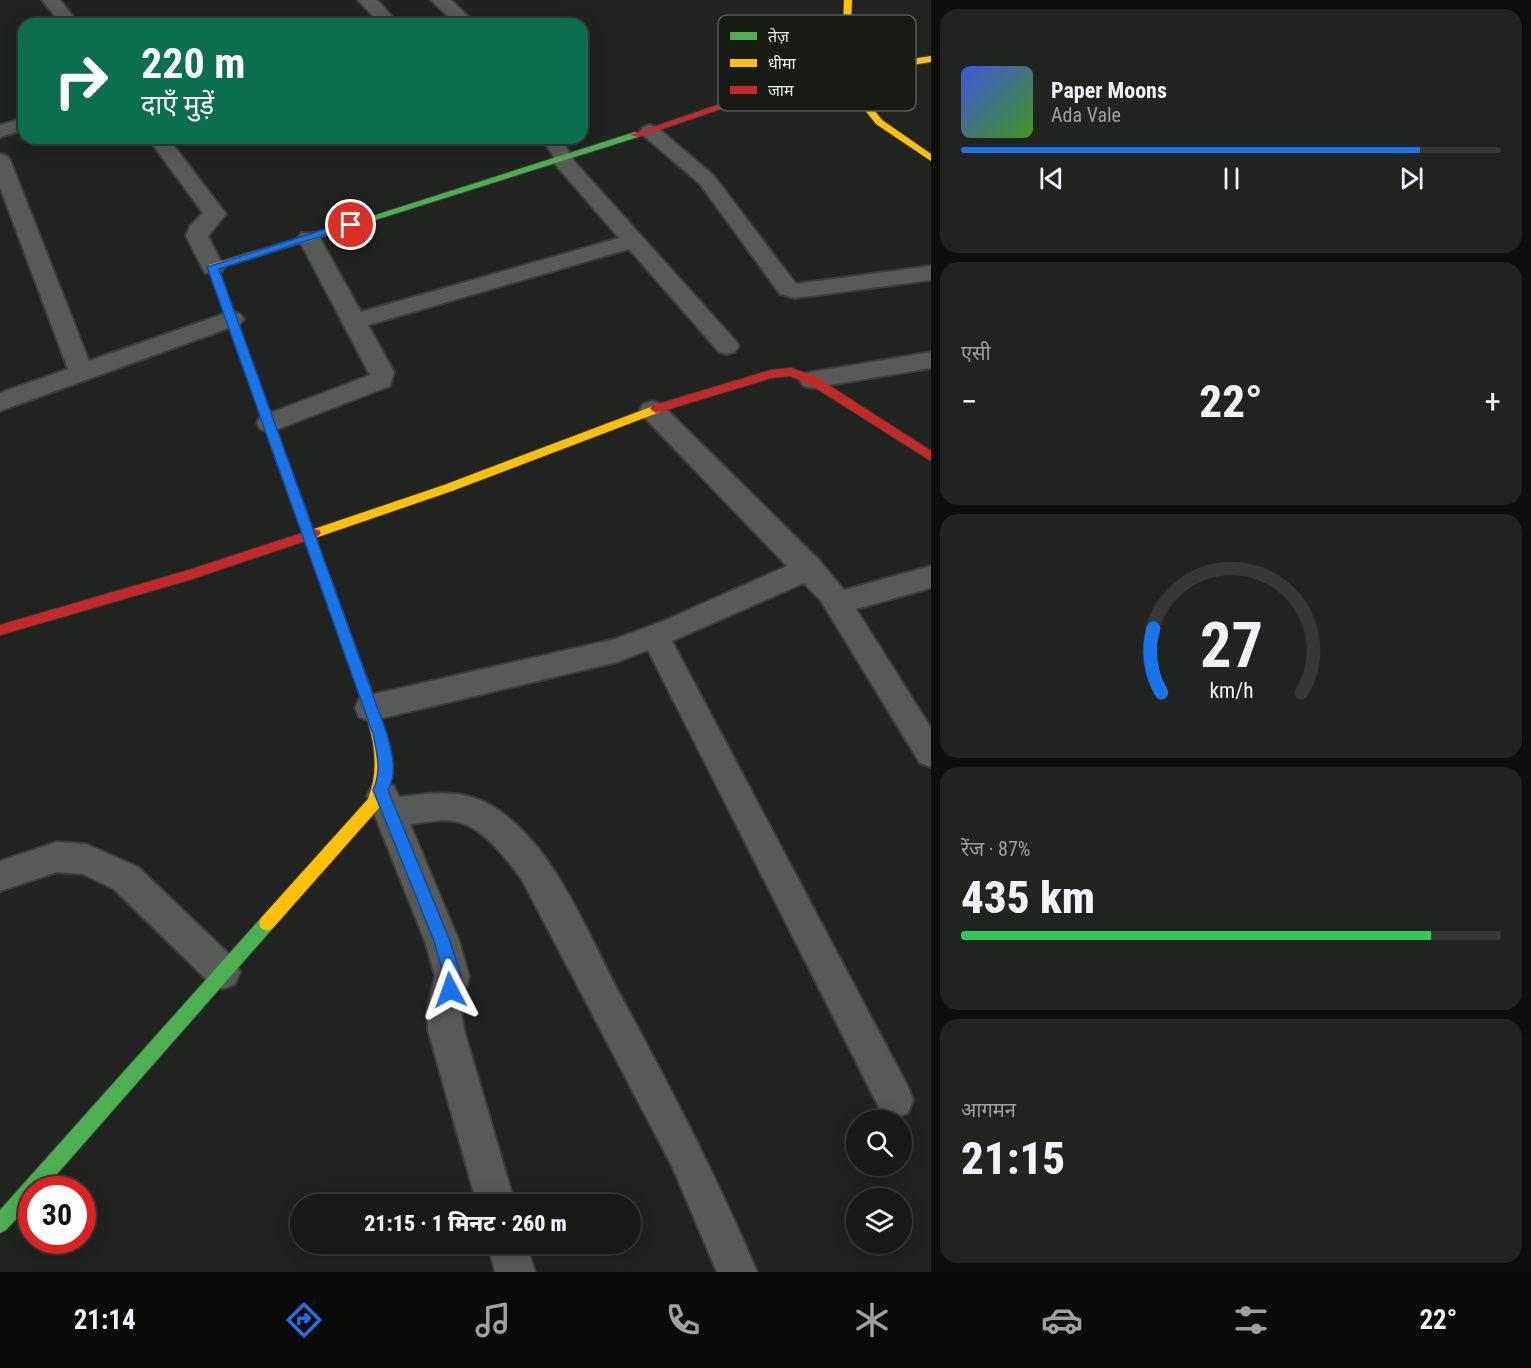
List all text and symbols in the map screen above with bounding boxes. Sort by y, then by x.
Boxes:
legend [718,15,916,111]
text: तेज़ [768,27,790,46]
text: 220 m [141,39,246,88]
icon: right [42,42,120,120]
text: धीमा [768,54,797,73]
text: Paper Moons [1051,78,1167,103]
text: जाम [768,81,794,100]
text: दाएँ मुड़ें [141,89,214,121]
text: Ada Vale [1051,103,1121,127]
icon: previous [1035,162,1068,195]
icon: pause [1215,162,1248,195]
icon: next [1395,162,1428,195]
pin [325,199,376,250]
icon: arrive [334,208,367,241]
text: एसी [961,341,991,365]
text: 22° [1199,375,1263,428]
text: − [961,382,978,421]
text: + [1485,382,1501,421]
text: 27 [1199,609,1263,682]
text: km/h [1209,678,1253,703]
text: रेंज · 87% [961,837,1030,861]
text: 435 km [961,871,1095,924]
position arrow [418,958,482,1022]
text: आगमन [961,1098,1016,1122]
map controls [846,1110,912,1254]
button: search [846,1110,912,1176]
text: 21:15 [961,1132,1065,1185]
speed limit sign: 30 [18,1176,96,1254]
button: layers [846,1188,912,1254]
text: 21:15 · 1 मिनट · 260 m [364,1211,567,1236]
icon: directions [283,1299,325,1341]
icon: music [472,1299,514,1341]
icon: phone [662,1299,704,1341]
icon: climate [851,1299,893,1341]
icon: car [1041,1299,1083,1341]
icon: filters [1230,1299,1272,1341]
text: 21:14 [74,1304,136,1336]
text: 22° [1419,1304,1457,1336]

